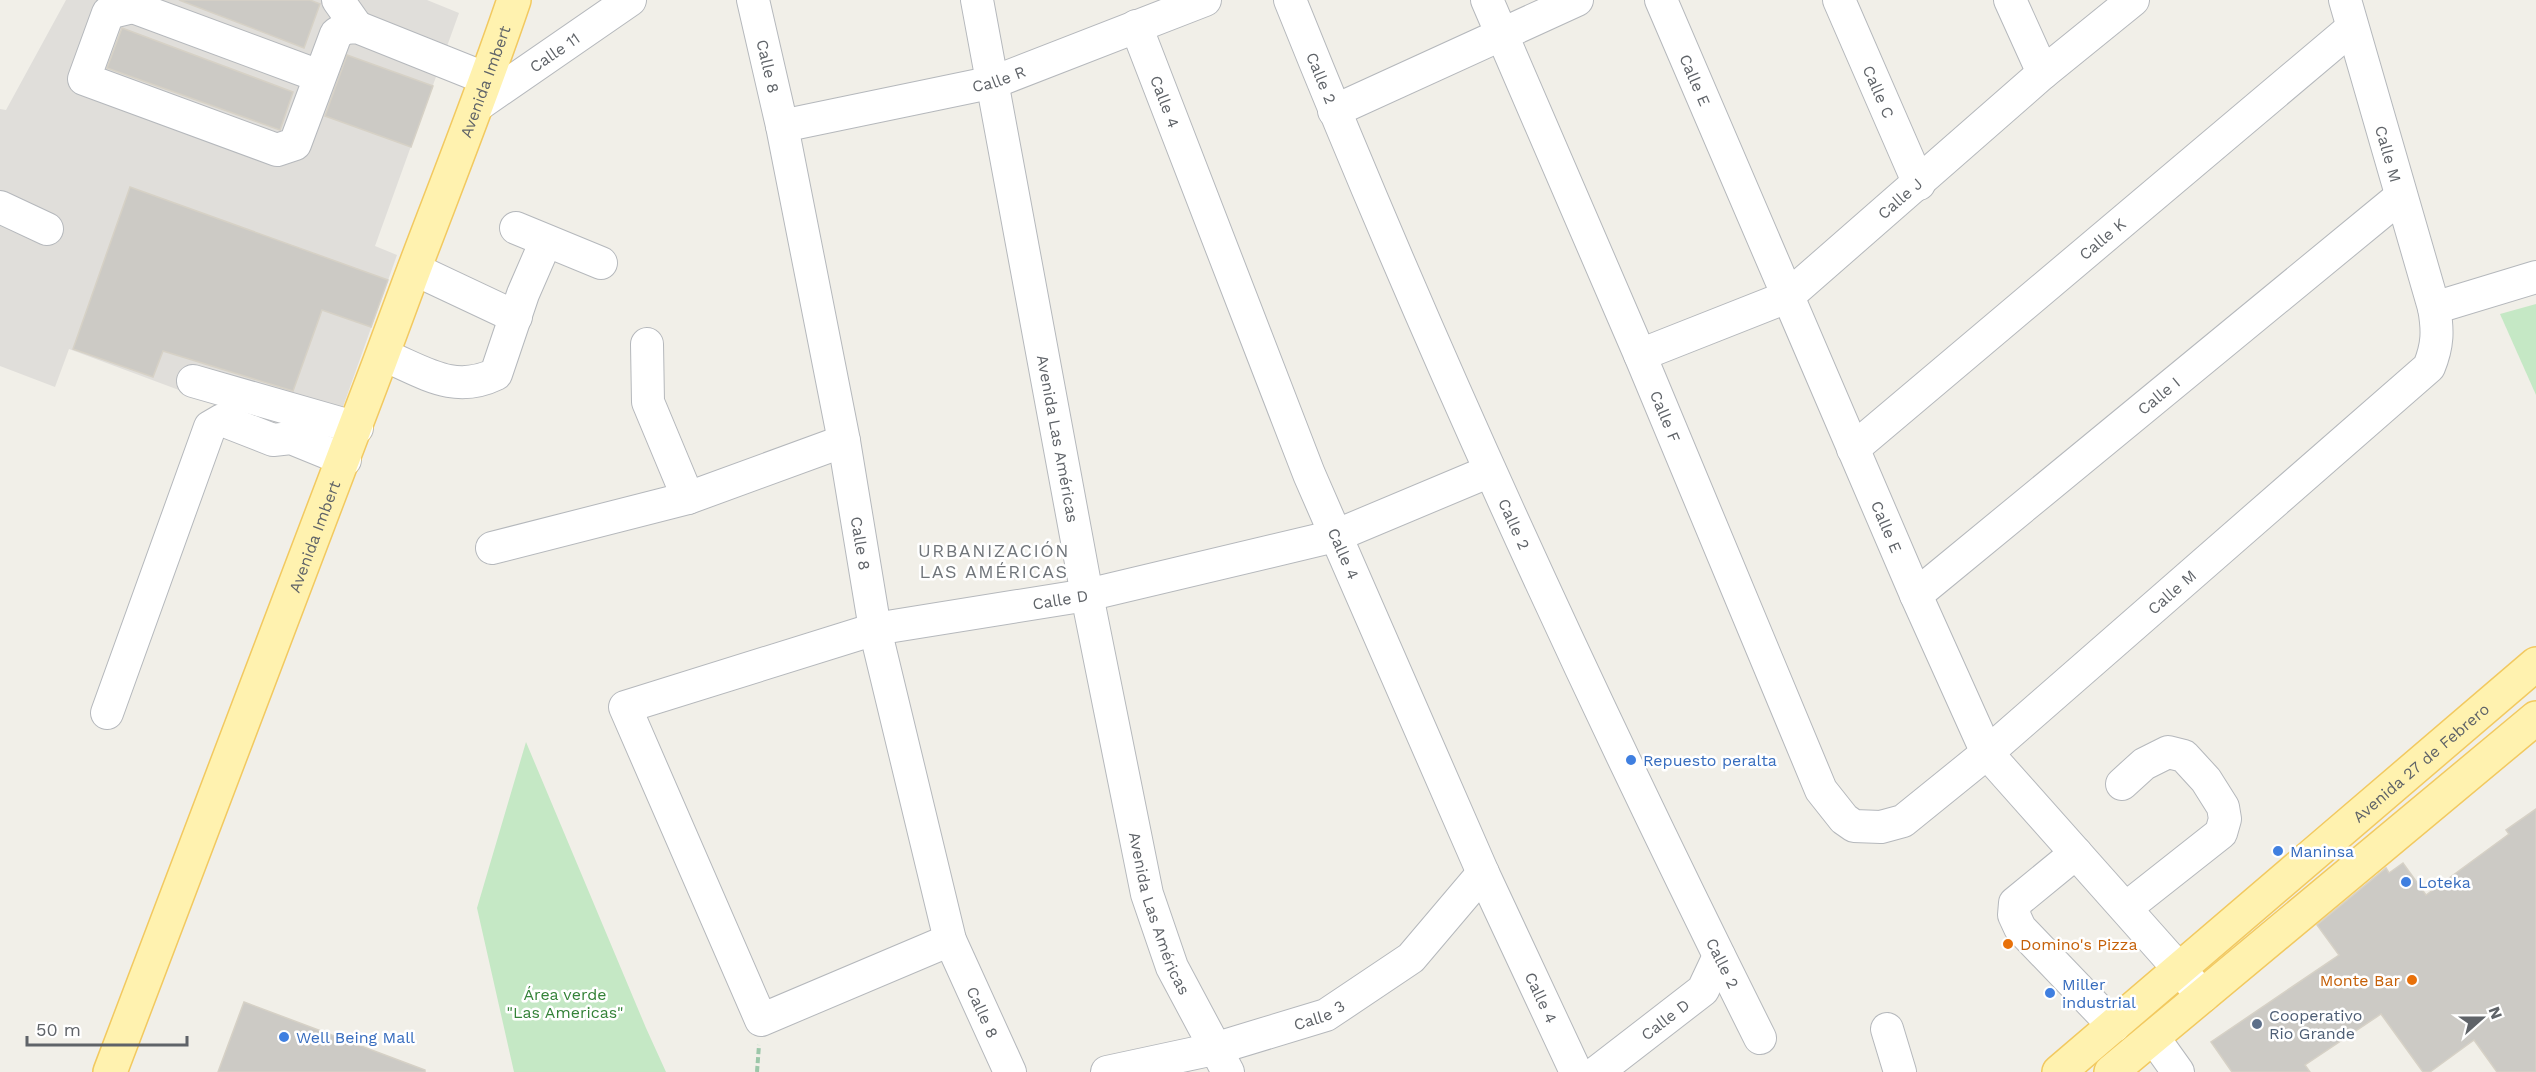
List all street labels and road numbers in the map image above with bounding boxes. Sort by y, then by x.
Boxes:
street label: Avenida Imbert [456,23,514,140]
street label: Calle 11 [526,28,583,76]
street label: Calle 8 [753,38,784,95]
street label: Calle 2 [1303,49,1341,106]
street label: Calle E [1676,51,1715,109]
street label: Calle R [970,61,1028,96]
street label: Calle C [1859,62,1899,121]
street label: Calle 4 [1147,73,1184,131]
street label: Calle M [2371,123,2405,185]
street label: Calle J [1874,174,1926,223]
street label: Calle K [2075,213,2130,264]
street label: Avenida Las Américas [1033,353,1083,524]
street label: Calle I [2133,373,2184,419]
street label: Calle F [1646,388,1685,445]
street label: Avenida Imbert [284,478,344,595]
street label: Calle 2 [1495,495,1534,552]
street label: Calle E [1867,498,1906,556]
street label: Calle 8 [847,515,875,572]
street label: Calle 4 [1324,525,1363,582]
street label: Calle M [2143,565,2200,618]
street label: Calle D [1031,585,1089,613]
street label: Avenida 27 de Febrero [2349,699,2493,826]
street label: Avenida Las Américas [1125,830,1194,998]
street label: Calle 2 [1702,935,1743,991]
street label: Calle 4 [1521,969,1561,1026]
street label: Calle 8 [963,983,1003,1041]
street label: Calle D [1637,995,1693,1044]
street label: Calle 3 [1291,996,1348,1034]

